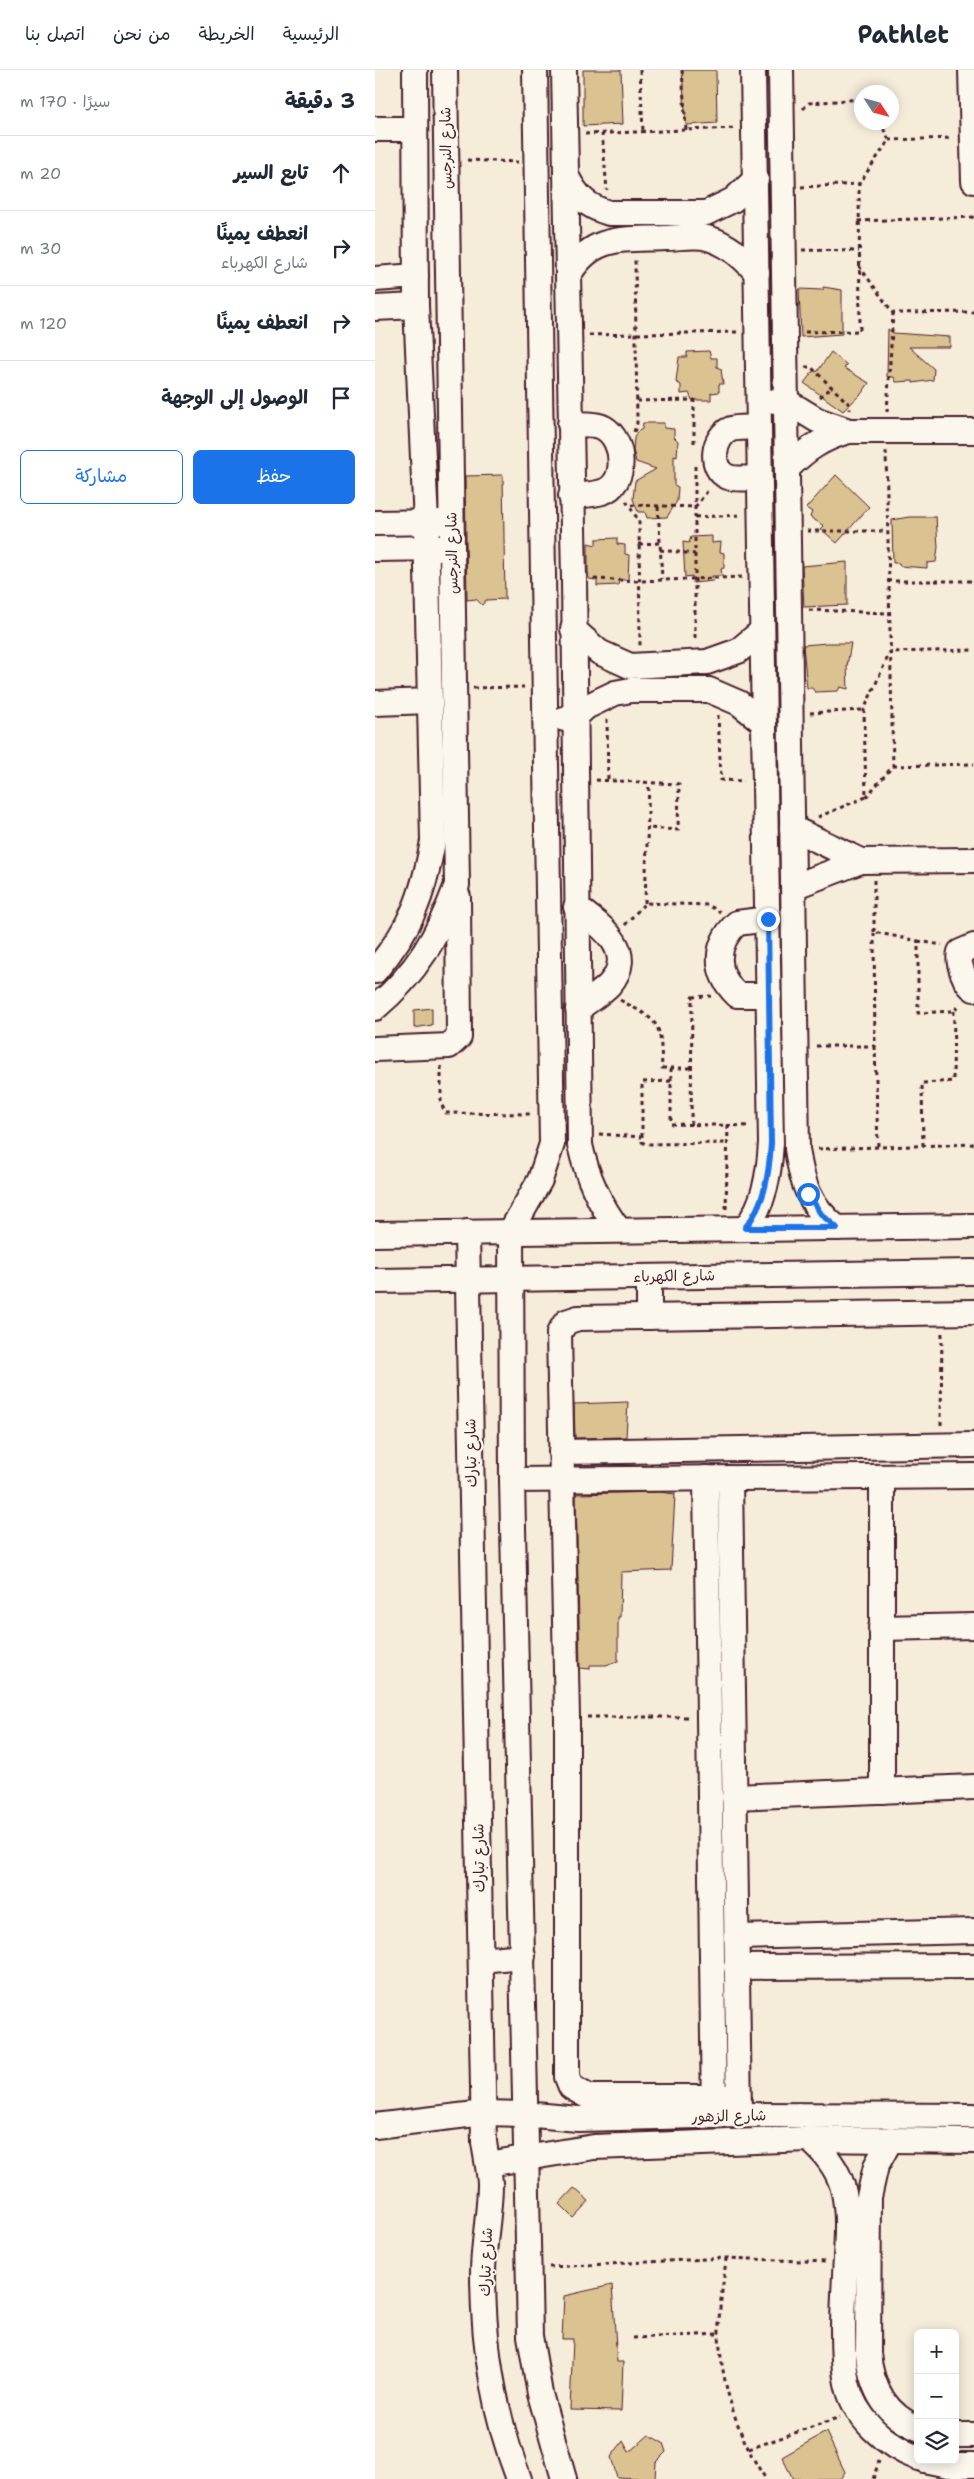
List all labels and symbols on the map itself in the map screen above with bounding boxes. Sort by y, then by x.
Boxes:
north arrow [854,85,899,130]
street label: شارع النرجس [435,107,457,189]
street label: شارع النرجس [441,512,463,594]
route end [757,908,780,931]
route start [797,1183,820,1206]
street label: شارع الكهرباء [633,1265,715,1287]
street label: شارع تبارك [460,1418,482,1488]
street label: شارع تبارك [468,1823,490,1893]
street label: شارع الزهور [691,2105,766,2127]
street label: شارع تبارك [475,2227,497,2297]

